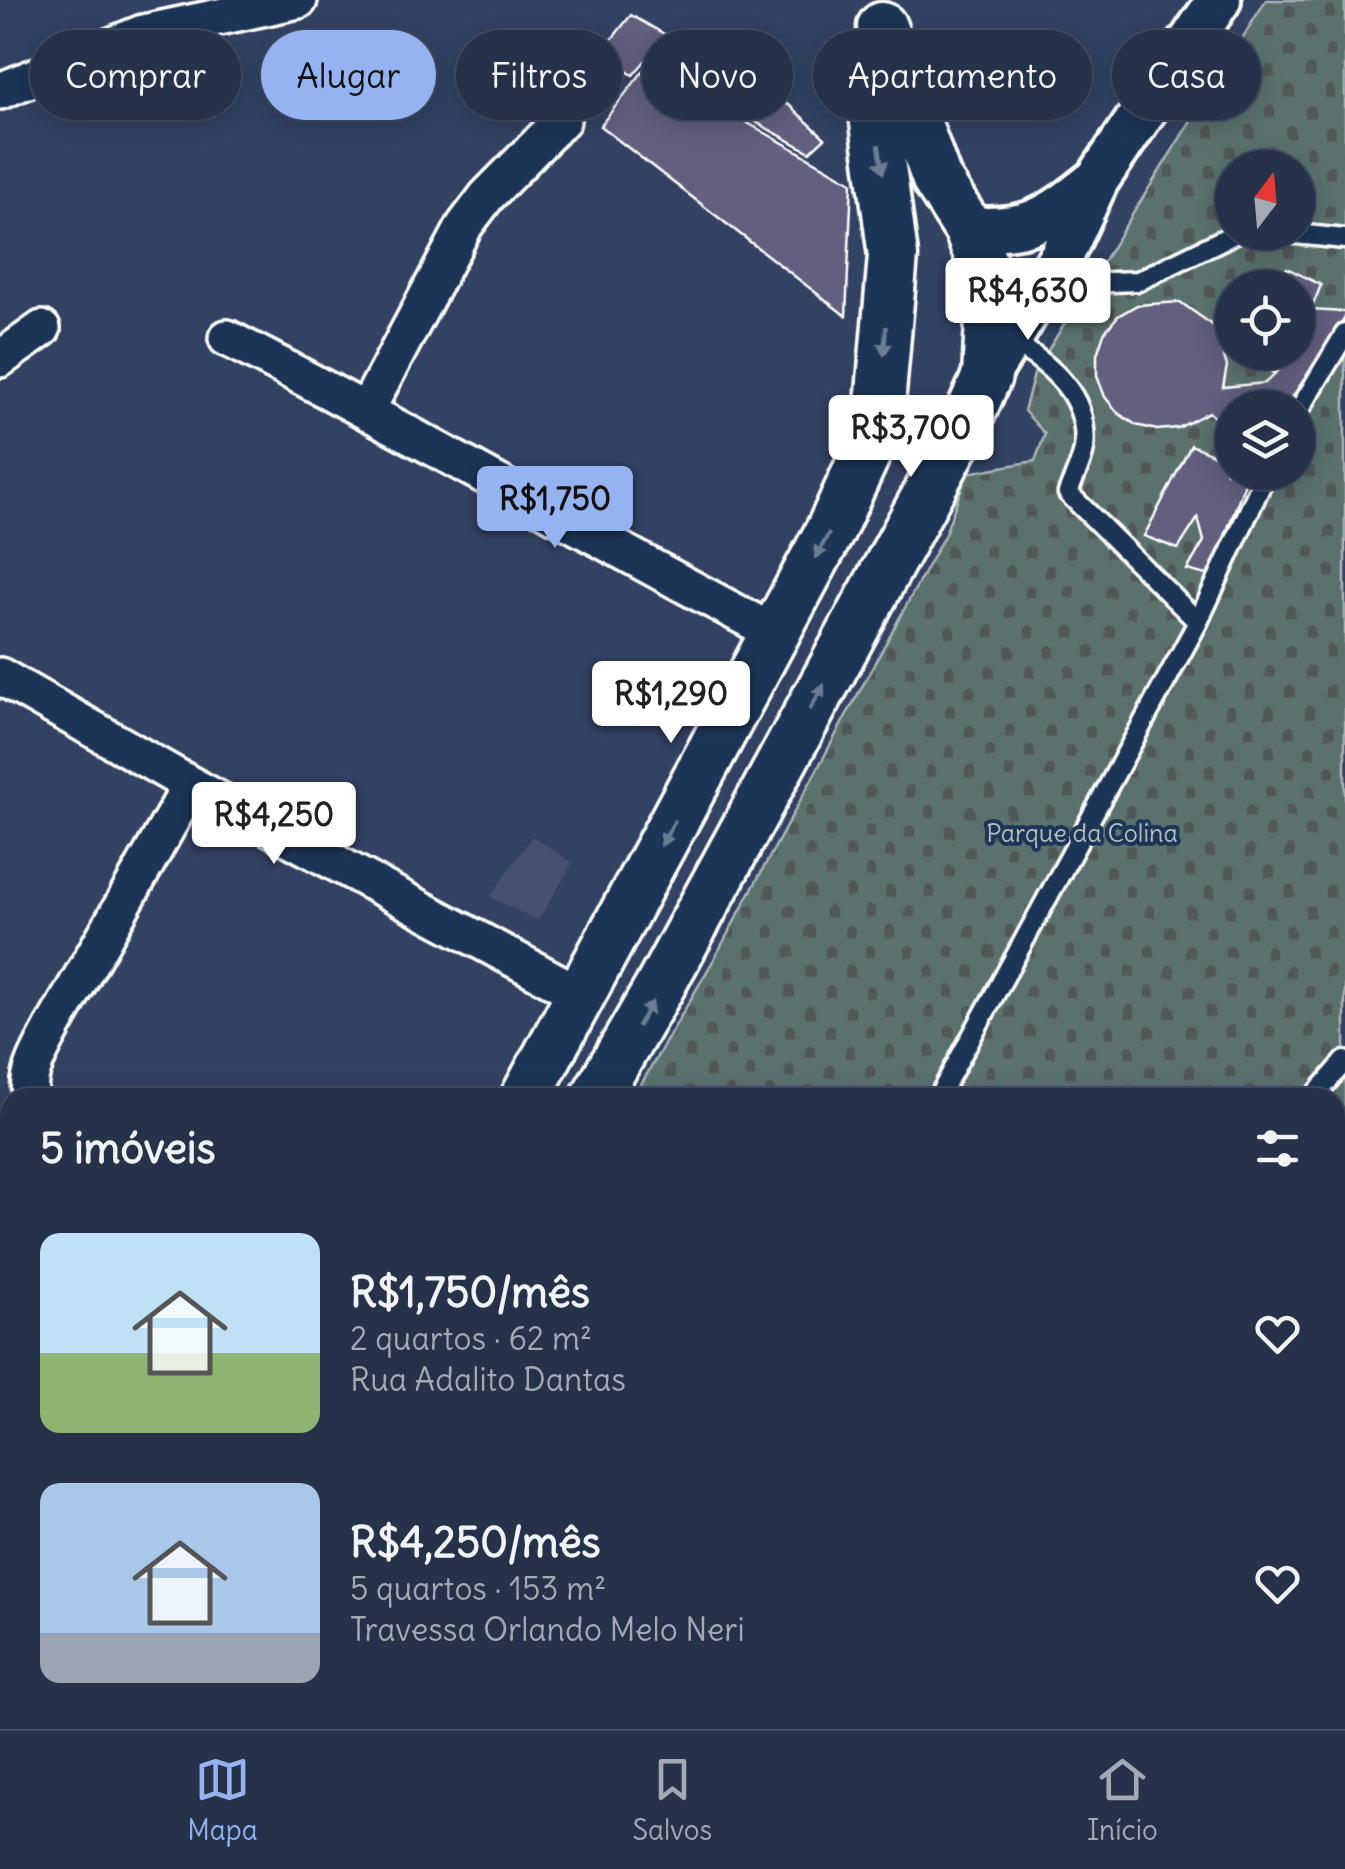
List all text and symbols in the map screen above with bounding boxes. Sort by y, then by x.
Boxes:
chip: Comprar [30,30,241,120]
chip: Alugar [261,30,436,120]
chip: Filtros [456,30,622,120]
chip: Novo [642,30,793,120]
chip: Apartamento [813,30,1092,120]
chip: Casa [1112,30,1261,120]
one-way arrow [873,144,889,176]
north arrow [1215,150,1315,250]
map controls [1215,150,1315,490]
pin: R$4,630 [936,258,1120,343]
text: R$4,630 [968,270,1089,311]
button: locate [1215,270,1315,370]
one-way arrow [877,326,893,358]
button: layers [1215,390,1315,490]
pin: R$3,700 [819,395,1003,480]
text: R$3,700 [851,407,971,448]
pin: R$1,750 [463,466,647,551]
text: R$1,750 [499,478,611,519]
one-way arrow [814,532,831,561]
pin: R$1,290 [579,661,763,746]
text: R$1,290 [614,673,728,714]
one-way arrow [808,683,825,712]
pin: R$4,250 [182,782,366,867]
text: R$4,250 [214,794,334,835]
park label: Parque da Colina [986,817,1178,849]
one-way arrow [660,818,677,847]
one-way arrow [636,999,653,1028]
icon: filters [1250,1121,1305,1176]
text: 5 imóveis [40,1122,216,1174]
text: R$1,750/mês [350,1266,590,1318]
icon: home [120,1273,240,1393]
icon: heart [1250,1306,1305,1361]
text: 2 quartos · 62 m² [350,1318,592,1359]
text: Rua Adalito Dantas [350,1359,626,1400]
text: R$4,250/mês [350,1516,601,1568]
icon: home [120,1523,240,1643]
icon: heart [1250,1556,1305,1611]
text: 5 quartos · 153 m² [350,1568,606,1609]
text: Travessa Orlando Melo Neri [350,1609,745,1650]
tab: Mapa [187,1752,258,1848]
tab: Salvos [632,1752,712,1848]
tab: Início [1087,1752,1158,1848]

